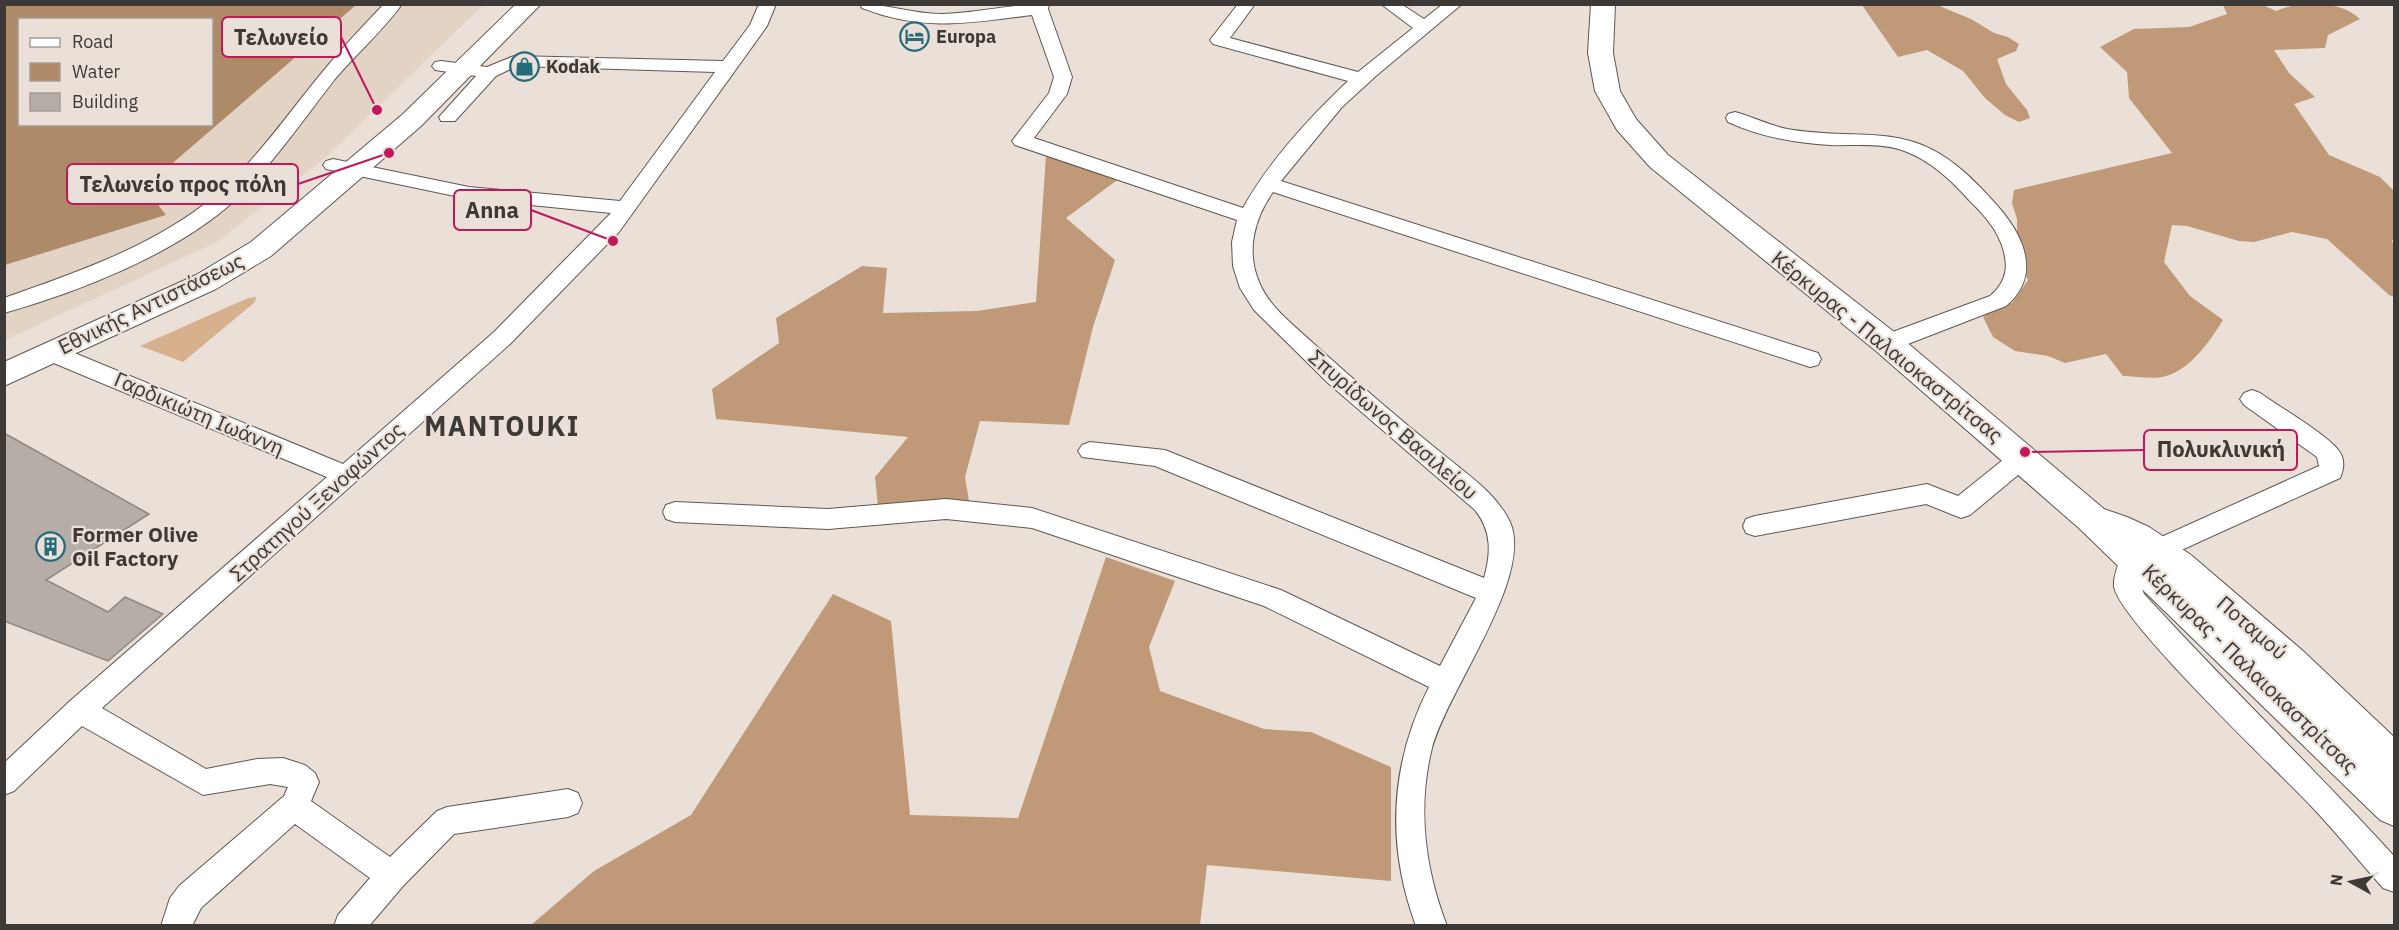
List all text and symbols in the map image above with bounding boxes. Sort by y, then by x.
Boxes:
callout: Τελωνείο [222,17,341,57]
legend [18,18,213,126]
hotel icon: Europa [899,21,931,53]
text: Τελωνείο [234,22,328,51]
place label: Europa [936,25,996,48]
text: Road [72,30,113,53]
shop icon: Kodak [509,51,541,83]
place label: Kodak [546,55,600,78]
text: Water [72,60,121,83]
text: Building [72,90,139,113]
callout: Τελωνείο προς πόλη [67,164,298,204]
text: Τελωνείο προς πόλη [79,169,287,198]
callout: Anna [454,190,531,230]
text: Anna [465,195,519,224]
street label: Κέρκυρας - Παλαιοκαστρίτσας [1766,244,2009,449]
street label: Εθνικής Αντιστάσεως [53,246,248,360]
street label: Σπυρίδωνος Βασιλείου [1303,343,1484,506]
street label: Γαρδικιώτη Ιωάννη [110,365,289,462]
district label: MANTOUKI [424,408,580,443]
street label: Στρατηγού Ξενοφώντος [223,415,410,587]
callout: Πολυκλινική [2144,430,2297,470]
text: Πολυκλινική [2157,434,2285,463]
place label: Former Olive Oil Factory [72,520,198,572]
building icon: Former Olive Oil Factory [35,531,67,563]
street label: Κέρκυρας - Παλαιοκαστρίτσας [2136,557,2365,779]
street label: Ποταμού [2211,589,2294,666]
north arrow [2321,852,2381,912]
text: N [2325,873,2347,887]

